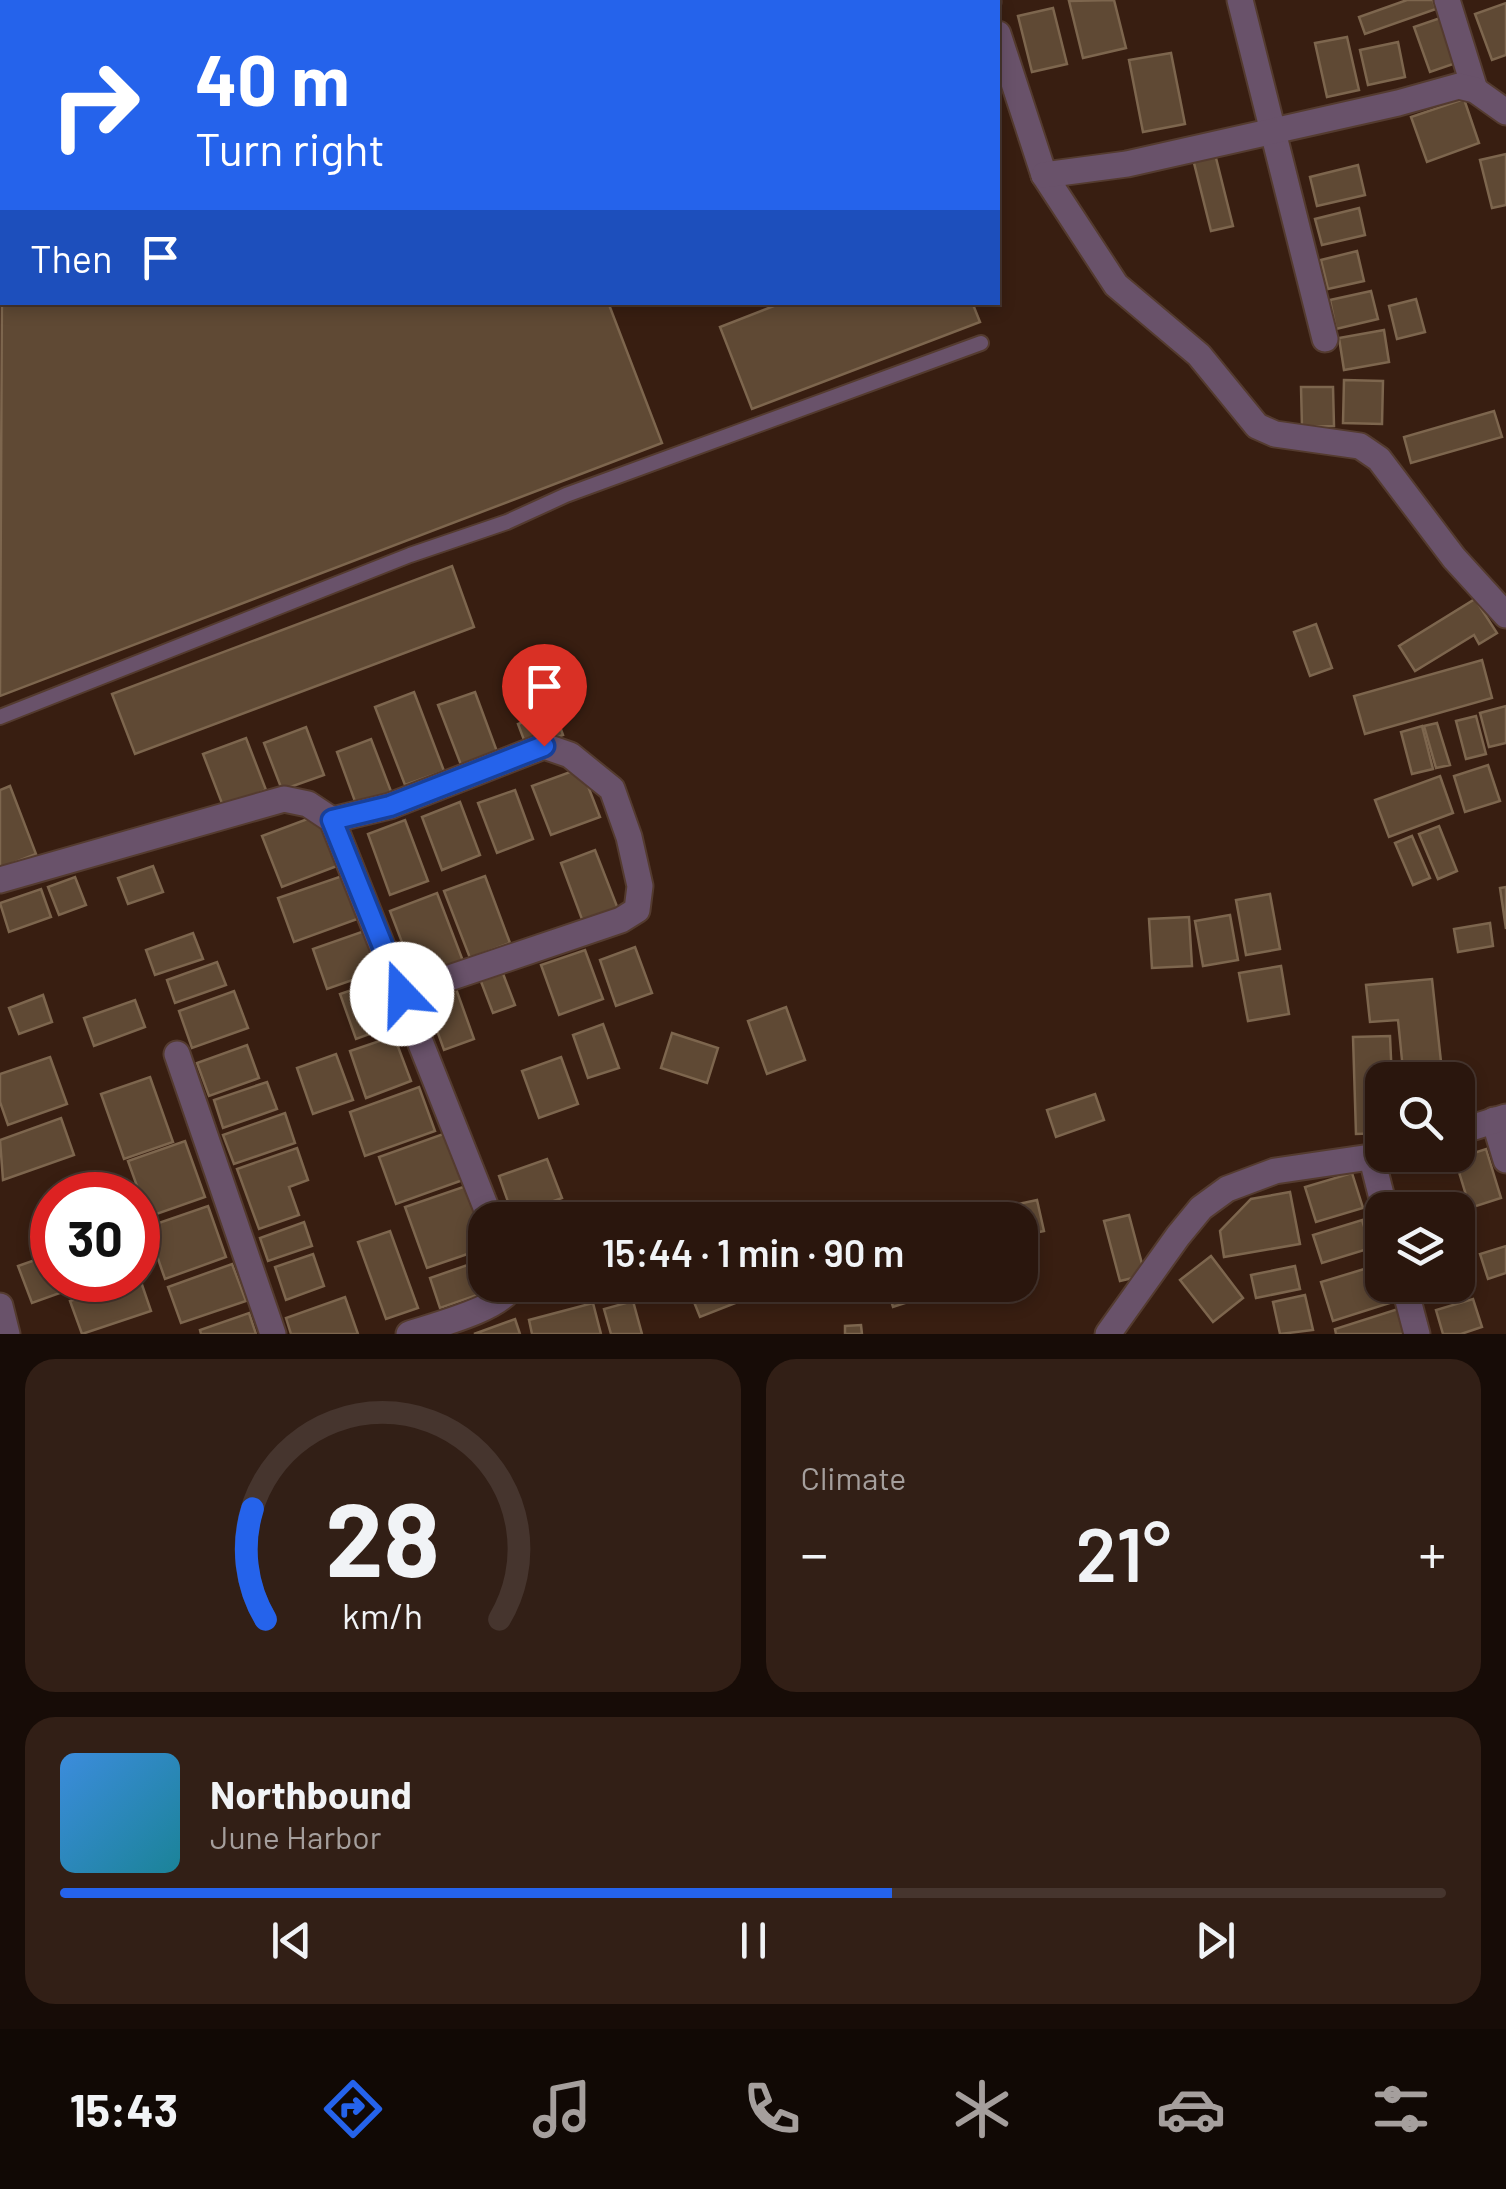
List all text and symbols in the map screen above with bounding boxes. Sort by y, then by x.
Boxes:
text: 40 m [195,36,350,120]
icon: right [30,40,160,170]
text: Turn right [195,121,385,175]
icon: arrive [133,230,188,285]
text: Then [30,235,113,281]
pin [502,644,587,747]
icon: arrive [517,659,572,714]
position arrow [350,942,454,1046]
map controls [1365,1062,1475,1302]
button: search [1365,1062,1475,1172]
speed limit sign: 30 [30,1172,160,1302]
button: layers [1365,1192,1475,1302]
text: 15:44 · 1 min · 90 m [602,1229,904,1275]
text: Climate [801,1458,906,1496]
text: 28 [325,1473,440,1598]
text: 21° [1076,1507,1171,1597]
text: − [801,1519,828,1585]
text: + [1418,1519,1446,1585]
text: km/h [342,1593,423,1636]
text: Northbound [210,1771,412,1817]
text: June Harbor [210,1817,381,1855]
icon: previous [264,1913,319,1968]
icon: pause [726,1913,781,1968]
icon: next [1188,1913,1243,1968]
icon: directions [318,2074,388,2144]
icon: music [527,2074,597,2144]
icon: phone [737,2074,807,2144]
icon: climate [947,2074,1017,2144]
icon: car [1156,2074,1226,2144]
icon: filters [1366,2074,1436,2144]
text: 15:43 [70,2082,178,2136]

